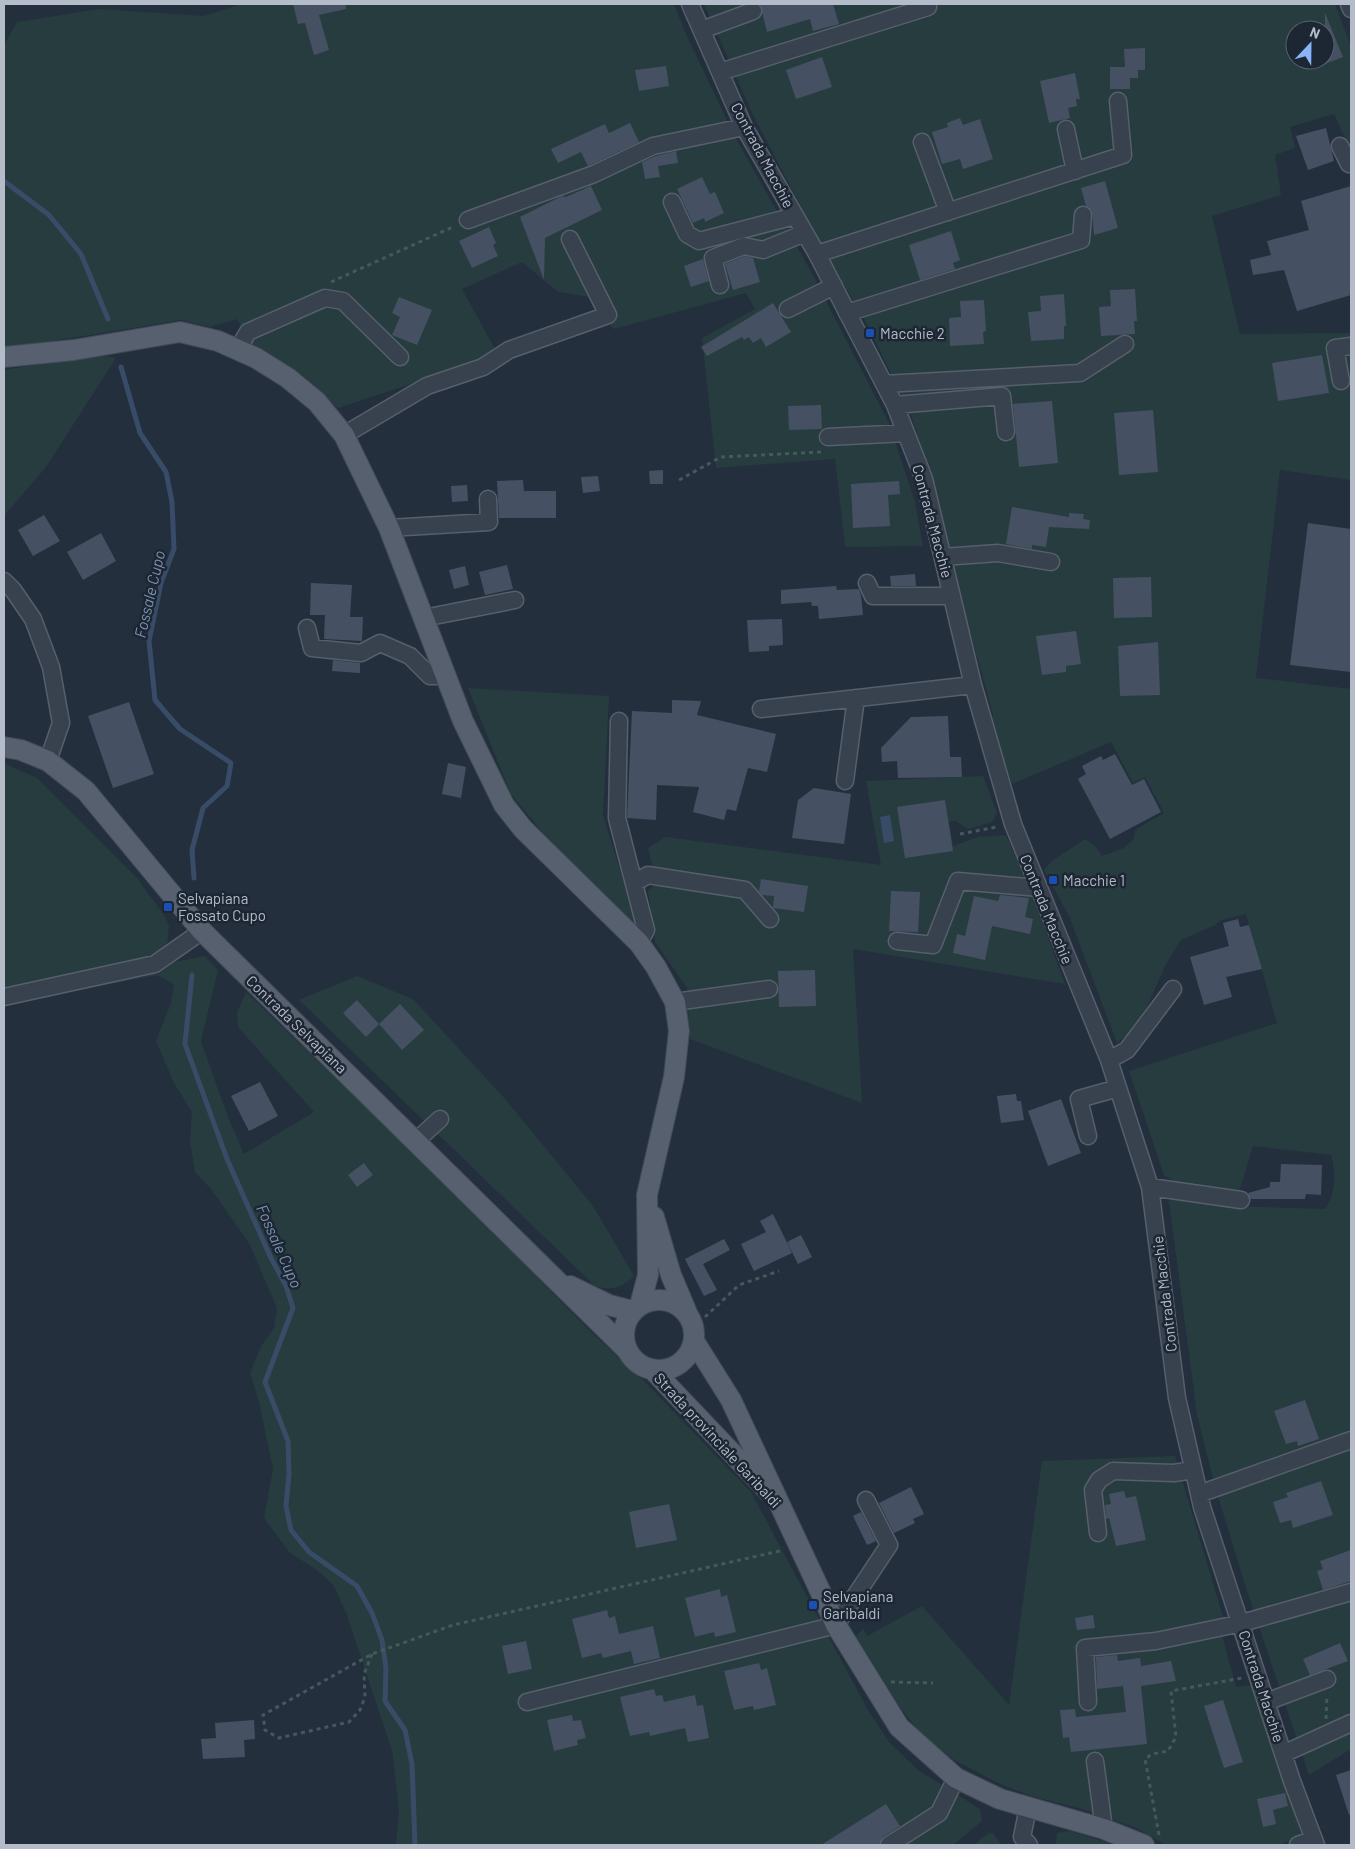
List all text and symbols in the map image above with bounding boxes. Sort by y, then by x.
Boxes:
north arrow [1285,20,1335,70]
text: N [1308,23,1323,42]
street label: Contrada Macchie [728,99,798,211]
place label: Macchie 2 [880,324,945,342]
marker: Macchie 2 [864,327,876,339]
street label: Contrada Macchie [909,462,957,580]
water label: Fossale Cupo [130,548,168,640]
street label: Contrada Macchie [1017,852,1077,966]
place label: Macchie 1 [1063,871,1125,889]
marker: Macchie 1 [1047,874,1059,886]
place label: Selvapiana Fossato Cupo [178,889,266,924]
marker: Selvapiana Fossato Cupo [162,901,174,913]
street label: Contrada Selvapiana [243,971,351,1077]
water label: Fossale Cupo [253,1201,307,1291]
street label: Contrada Macchie [1148,1235,1180,1353]
street label: Strada provinciale Garibaldi [651,1369,785,1511]
place label: Selvapiana Garibaldi [823,1587,893,1622]
marker: Selvapiana Garibaldi [807,1599,819,1611]
street label: Contrada Macchie [1235,1628,1289,1744]

